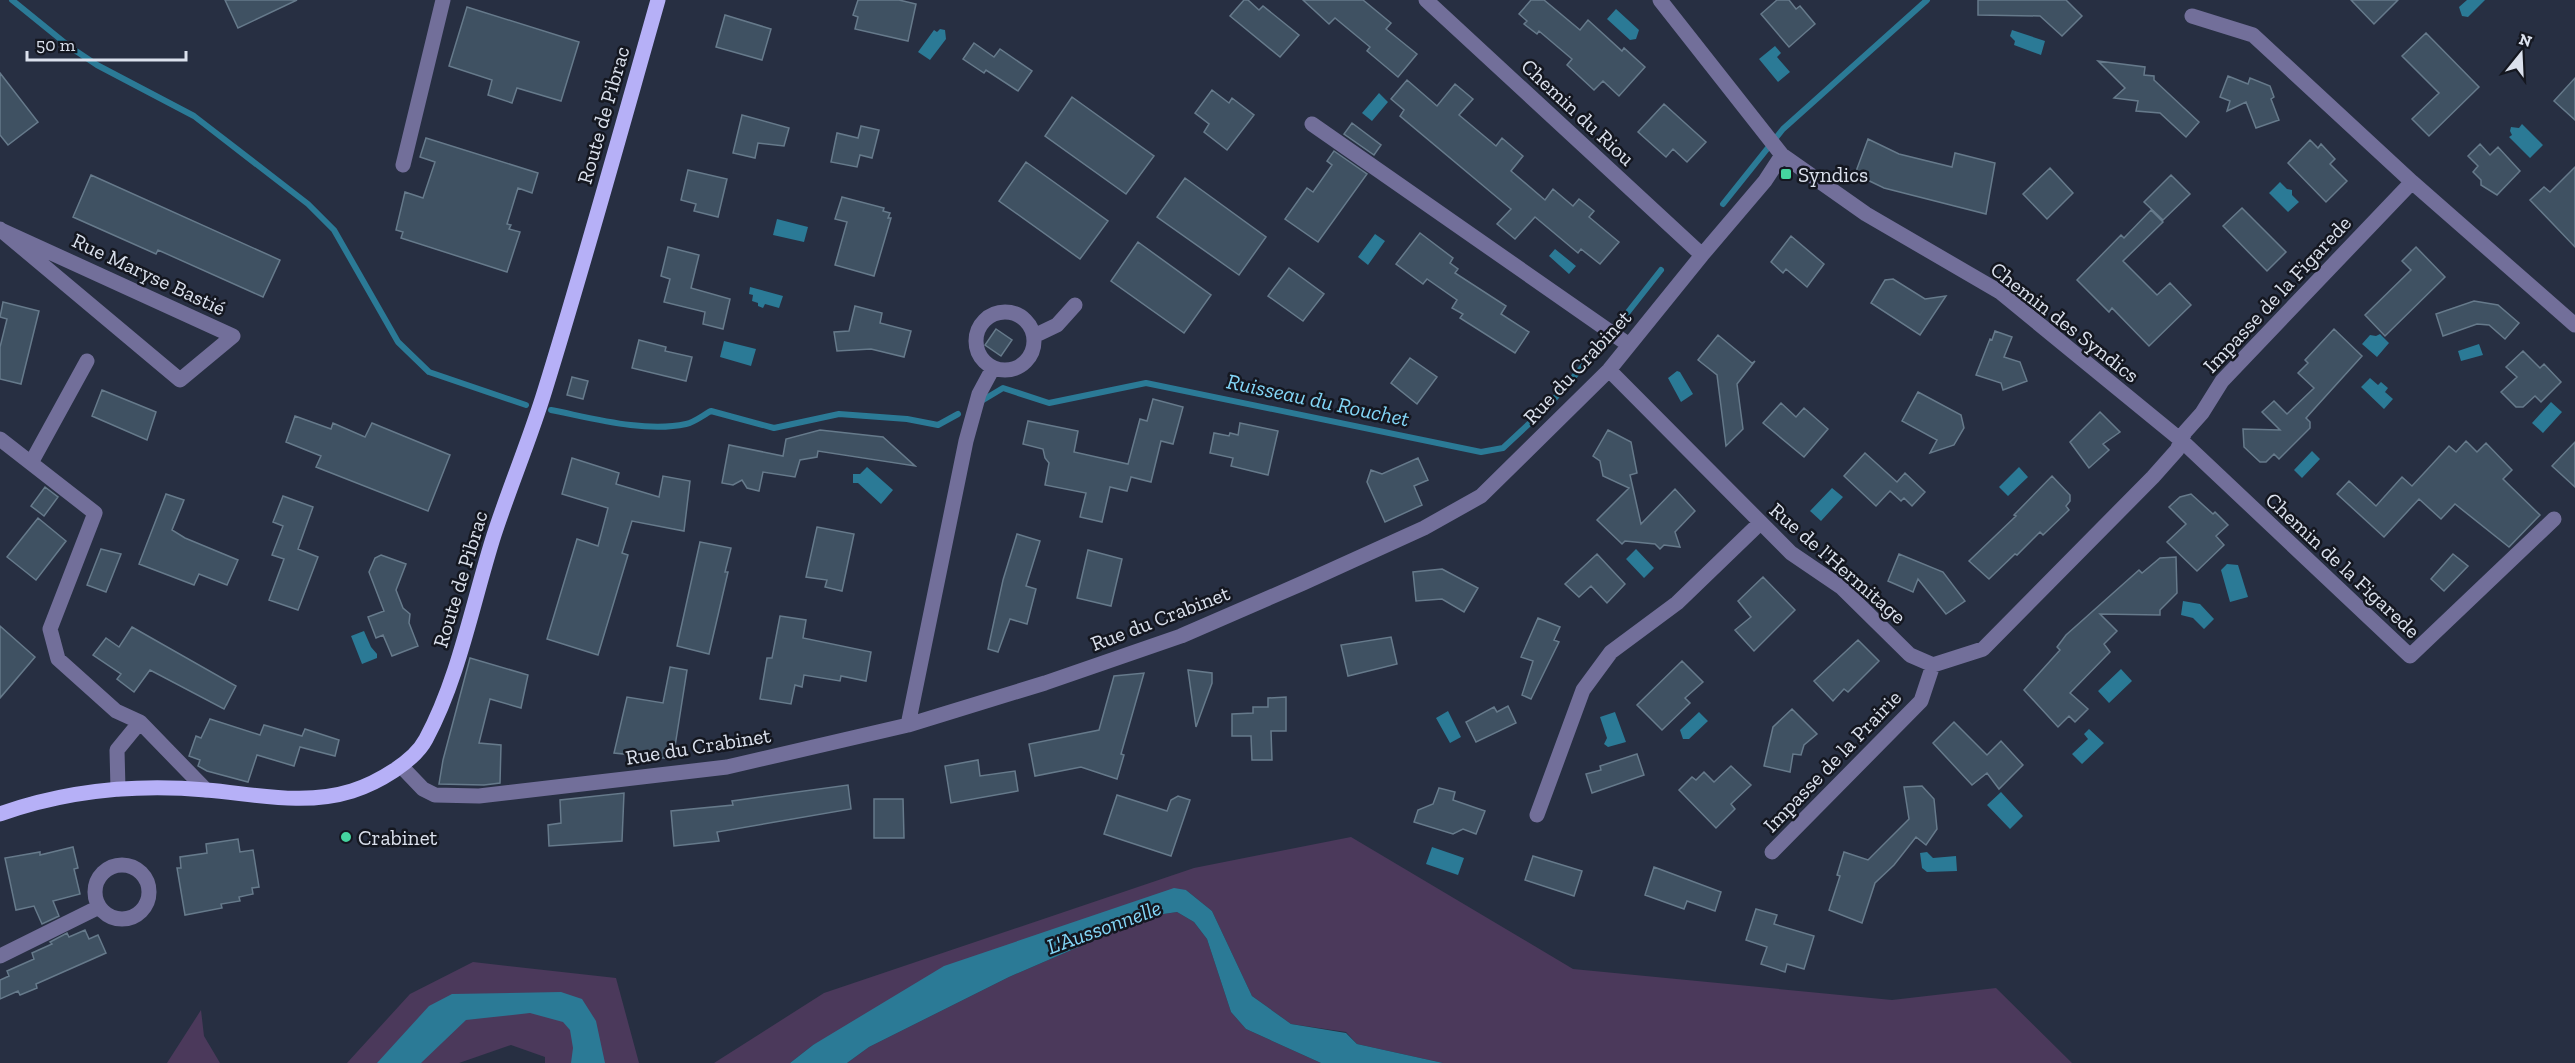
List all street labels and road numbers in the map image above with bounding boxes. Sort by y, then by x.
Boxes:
street label: Route de Pibrac [571,43,635,187]
street label: Chemin du Riou [1516,53,1640,171]
street label: Impasse de la Figarede [2198,210,2356,378]
street label: Rue Maryse Bastié [68,227,230,321]
street label: Chemin des Syndics [1986,256,2144,388]
street label: Rue du Crabinet [1518,305,1636,429]
street label: Chemin de la Figarede [2261,487,2425,643]
street label: Rue de l'Hermitage [1765,497,1911,629]
street label: Route de Pibrac [427,508,493,650]
street label: Rue du Crabinet [1087,580,1233,656]
street label: Impasse de la Prairie [1758,685,1906,837]
street label: Rue du Crabinet [624,722,773,770]

